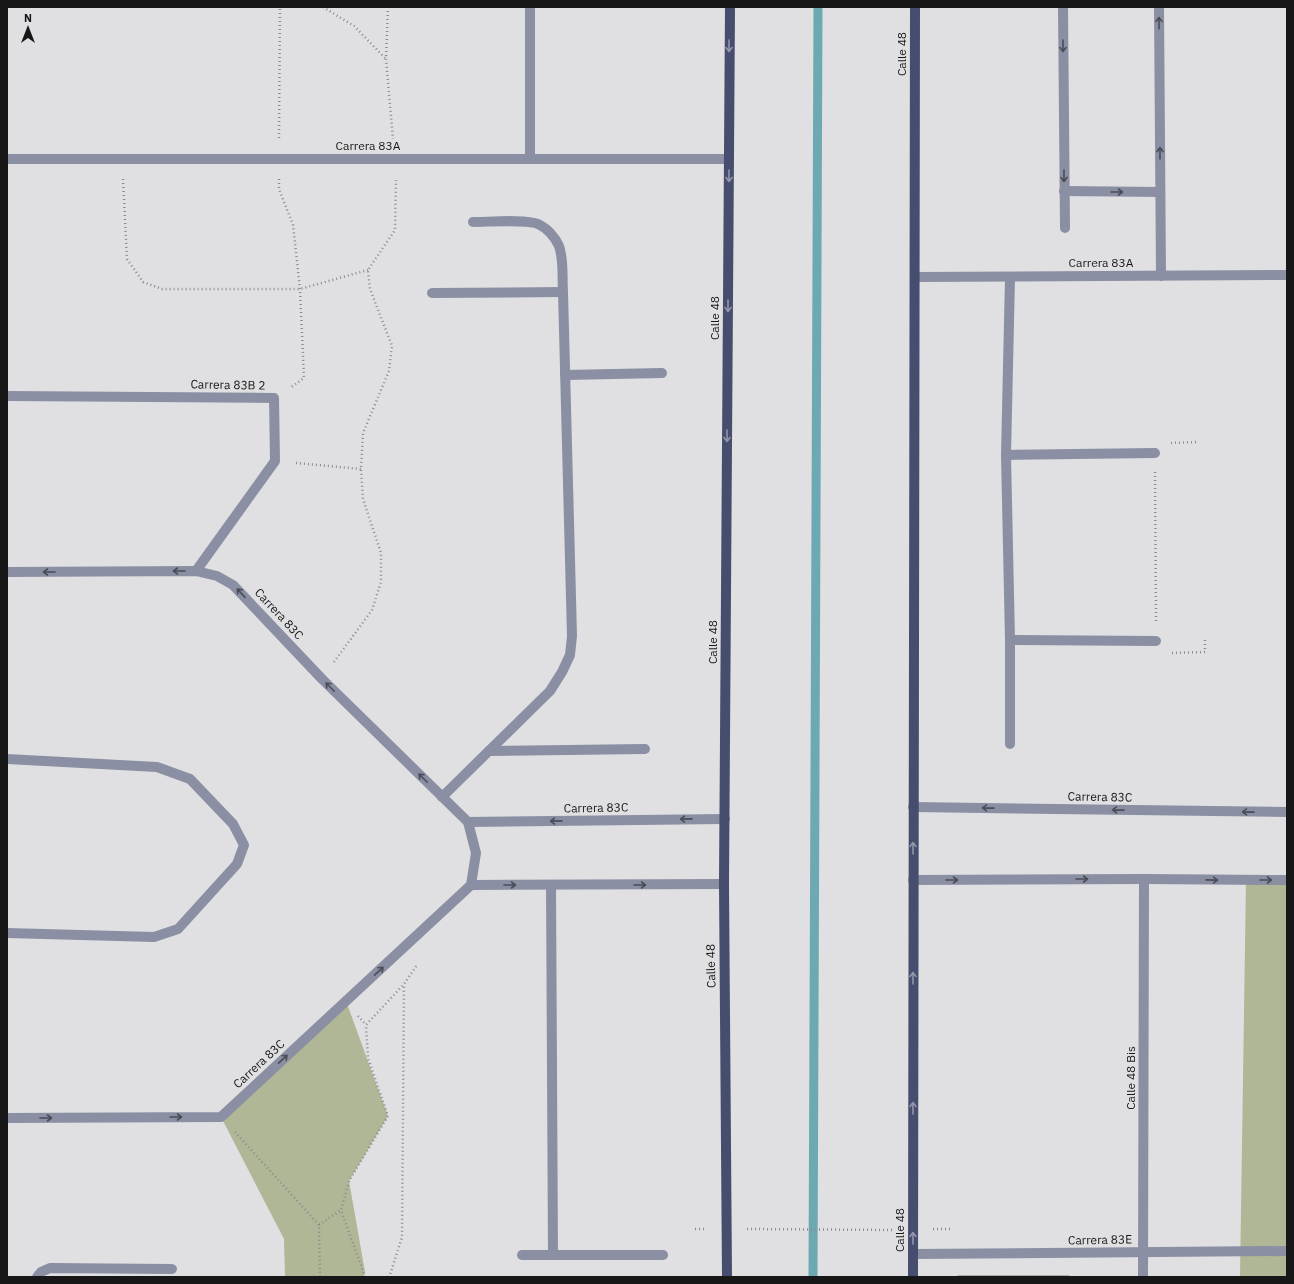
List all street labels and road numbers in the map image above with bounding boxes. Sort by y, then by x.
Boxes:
street label: Calle 48 [894,32,909,76]
street label: Carrera 83A [336,138,401,153]
street label: Carrera 83A [1069,255,1134,270]
street label: Calle 48 [707,296,722,340]
street label: Carrera 83B 2 [190,376,266,393]
street label: Carrera 83C [252,585,307,643]
street label: Calle 48 [705,620,720,664]
street label: Carrera 83C [1068,788,1133,805]
street label: Carrera 83C [564,799,629,816]
street label: Calle 48 [703,944,718,988]
street label: Carrera 83C [230,1036,288,1091]
street label: Calle 48 Bis [1123,1046,1138,1110]
street label: Calle 48 [892,1208,907,1252]
street label: Carrera 83E [1068,1231,1132,1248]

